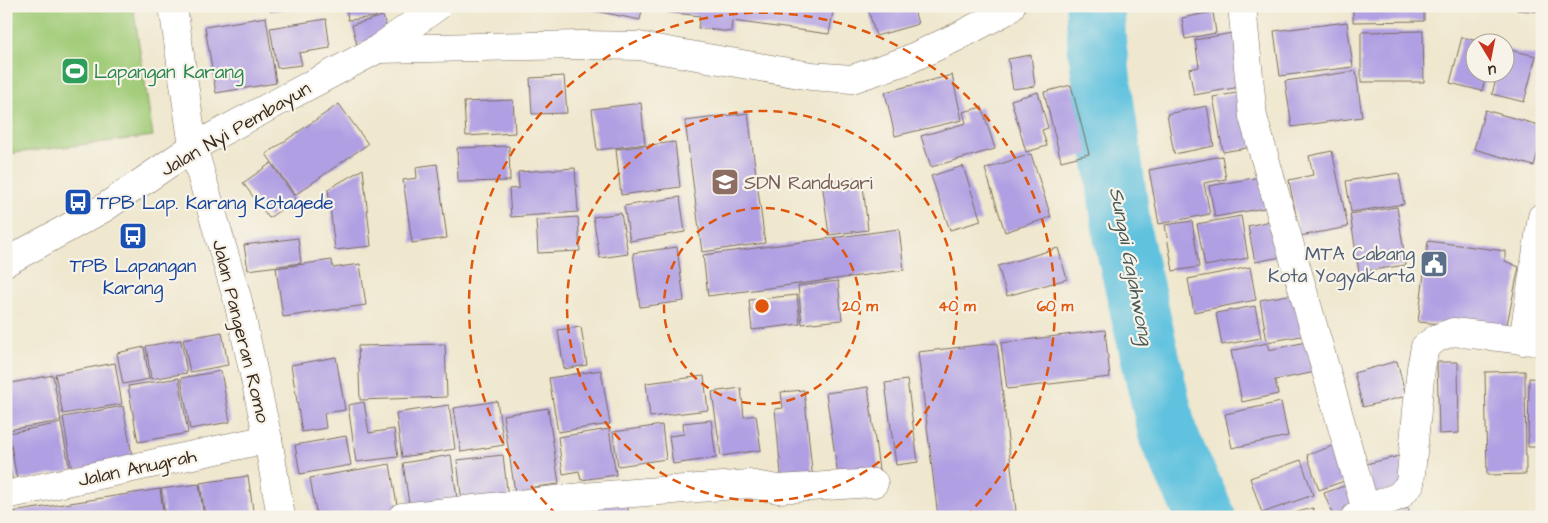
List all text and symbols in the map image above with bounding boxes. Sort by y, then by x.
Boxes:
north arrow [1466,32,1516,82]
sports icon: Lapangan Karang [60,56,90,86]
place label: Lapangan Karang [94,59,244,87]
text: U [1486,59,1498,80]
street label: Jalan Nyi Pembayun [156,75,316,184]
school or university icon: SDN Randusari [710,167,740,197]
place label: SDN Randusari [744,170,873,197]
water label: Sungai Gajahwong [1101,185,1160,349]
bus stop icon: TPB Lap. Karang Kotagede [63,187,93,217]
place label: TPB Lap. Karang Kotagede [97,190,334,218]
bus stop icon: TPB Lapangan Karang [118,221,148,251]
street label: Jalan Pangeran Romo [204,237,276,426]
place label: MTA Cabang Kota Yogyakarta [1268,241,1415,291]
public building icon: MTA Cabang Kota Yogyakarta [1419,249,1449,279]
place label: TPB Lapangan Karang [70,253,196,303]
text: 20 m [841,296,878,317]
text: 40 m [938,296,976,317]
text: 60 m [1037,296,1074,317]
centre of rings [753,297,771,315]
street label: Jalan Anugrah [76,443,200,495]

